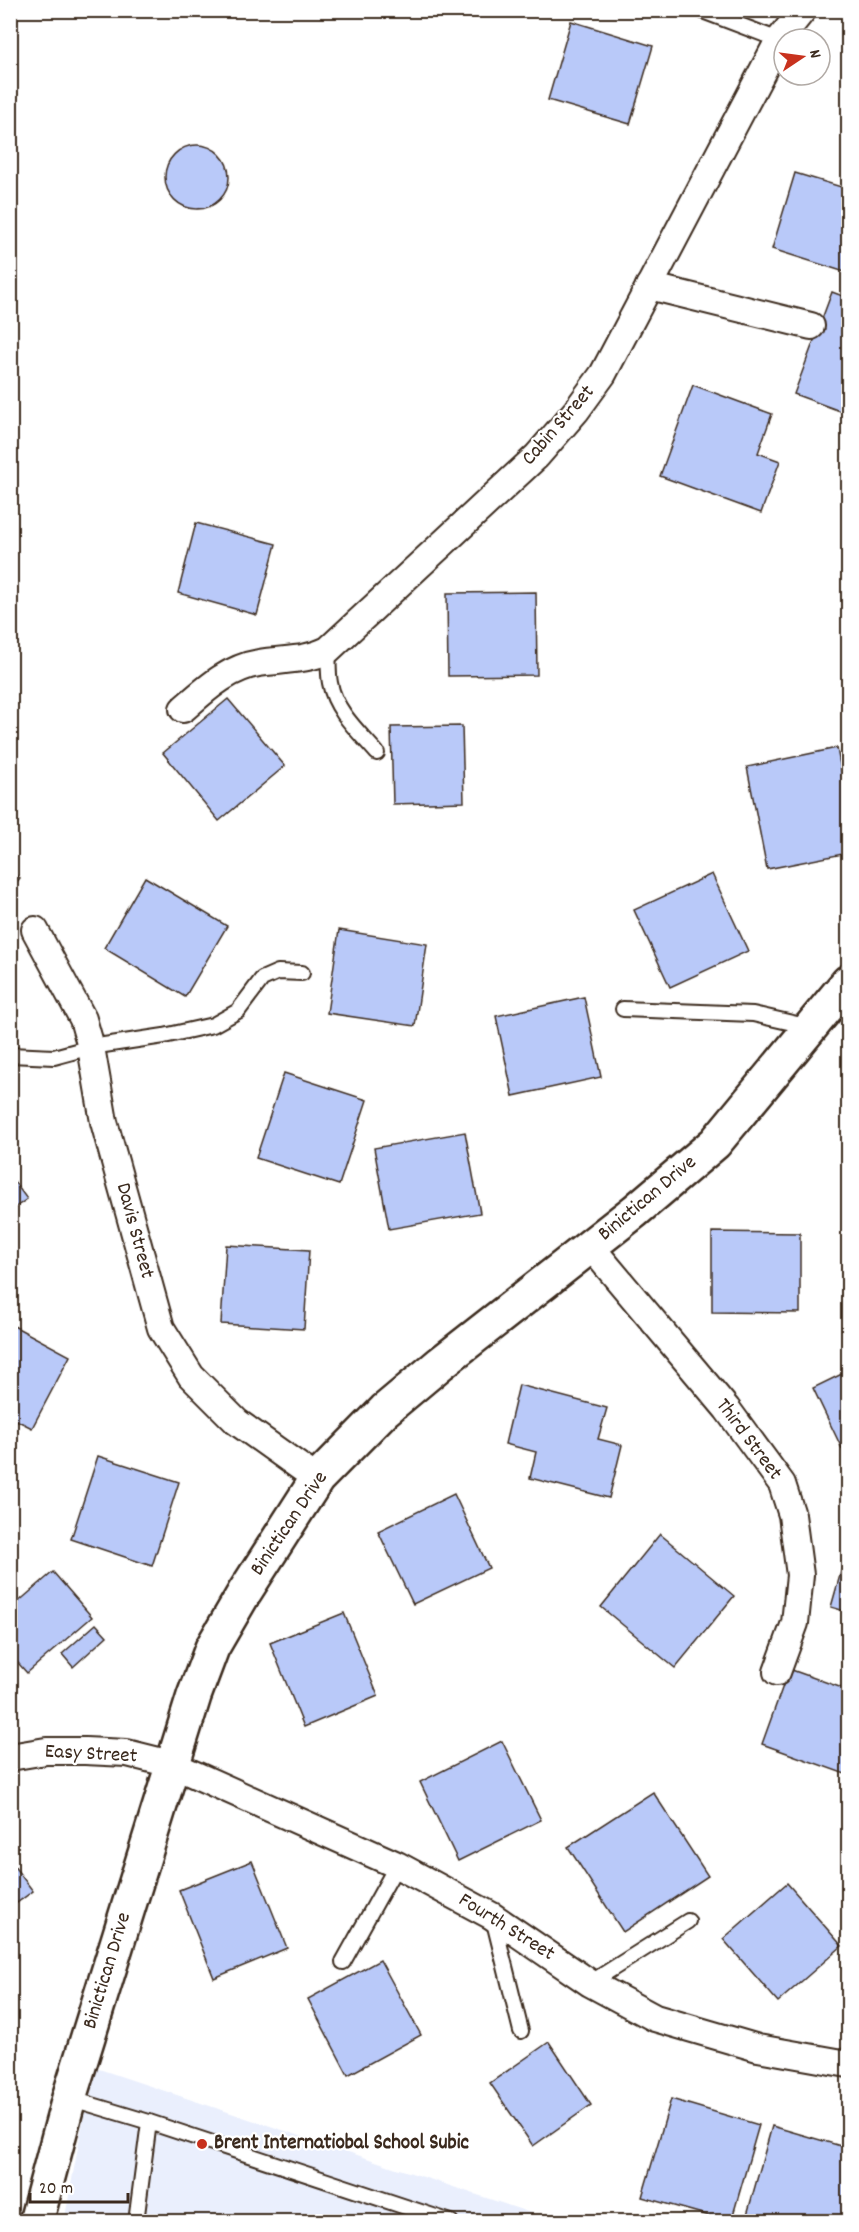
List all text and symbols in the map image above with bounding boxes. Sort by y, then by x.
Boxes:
north arrow [772,27,832,87]
text: N [802,48,826,61]
street label: Cabin Street [515,379,603,473]
street label: Binictican Drive [592,1149,704,1249]
street label: Davis Street [107,1180,161,1282]
street label: Third Street [707,1393,789,1487]
street label: Binictican Drive [244,1466,336,1582]
street label: Easy Street [44,1738,138,1772]
street label: Fourth Street [452,1886,560,1970]
street label: Binictican Drive [76,1909,140,2033]
place label: Brent Internatiobal School Subic [214,2129,470,2159]
marker: Brent Internatiobal School Subic [195,2137,209,2151]
scale bar [30,2166,128,2204]
text: 20 m [39,2177,73,2202]

